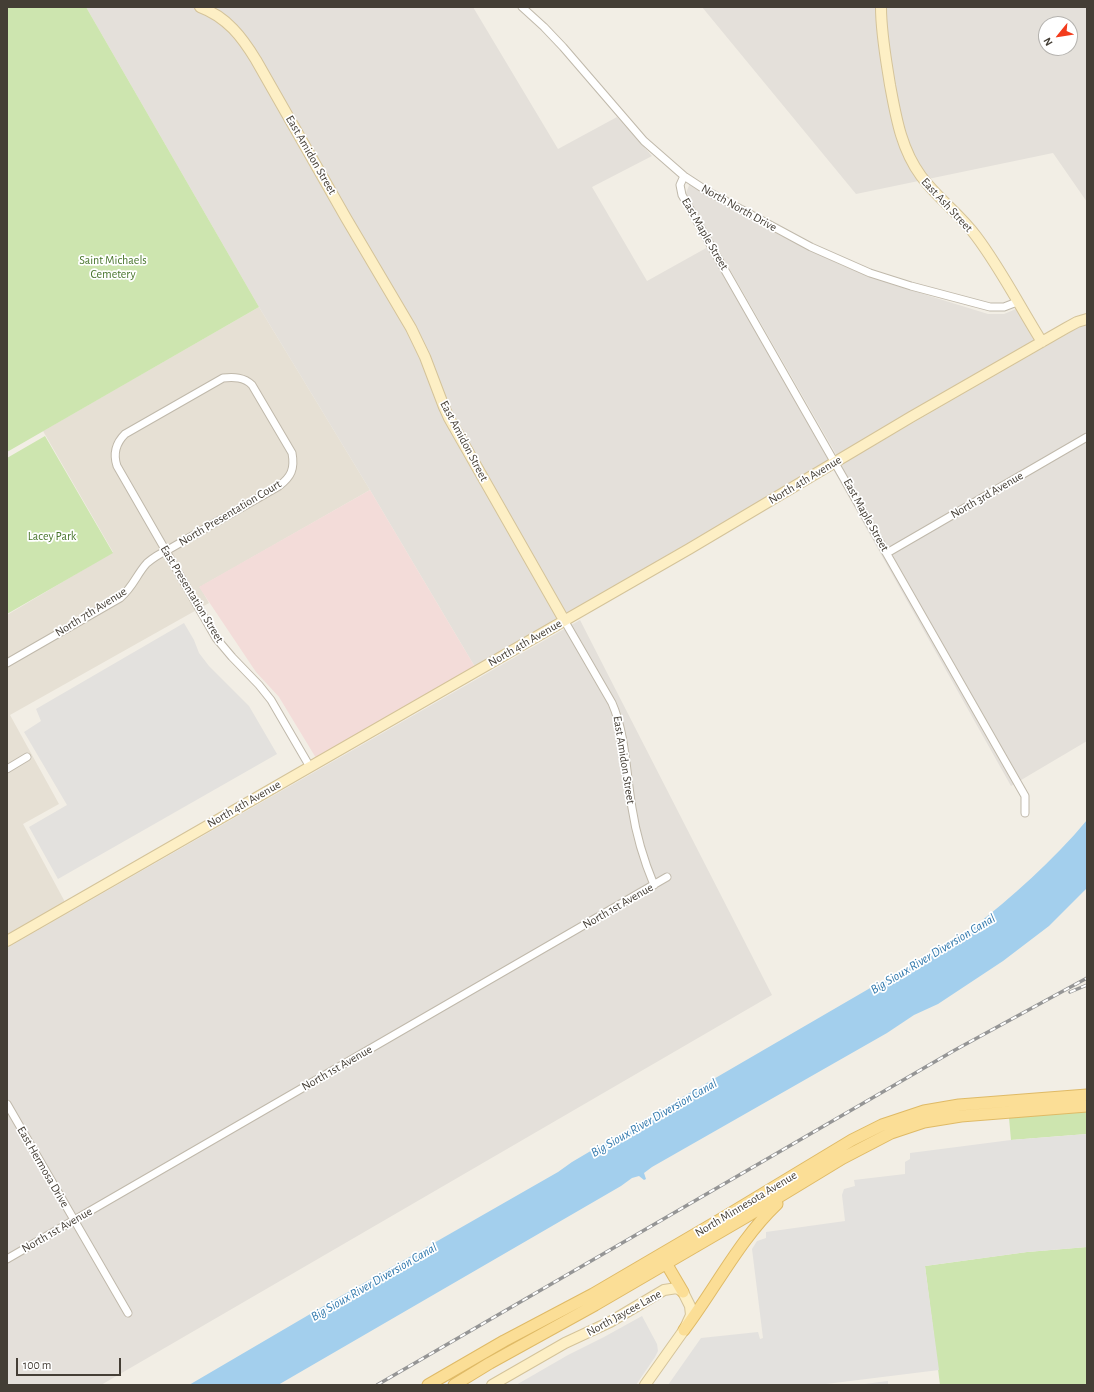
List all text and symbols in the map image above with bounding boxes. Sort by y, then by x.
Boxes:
north arrow [1038,16,1078,56]
text: N [1041,36,1055,48]
street label: East Amidon Street [282,113,340,197]
street label: East Ash Street [918,175,976,235]
street label: North North Drive [699,181,779,235]
street label: East Maple Street [678,195,732,273]
park label: Saint Michaels Cemetery [79,253,147,281]
street label: East Amidon Street [437,398,491,484]
street label: North 4th Avenue [766,453,844,507]
street label: North 3rd Avenue [948,468,1026,522]
street label: East Maple Street [840,476,892,554]
street label: North Presentation Court [176,477,284,549]
park label: Lacey Park [28,529,76,543]
street label: East Presentation Street [157,543,227,645]
street label: North 7th Avenue [53,584,129,640]
street label: North 4th Avenue [486,616,564,670]
street label: East Amidon Street [610,715,638,805]
street label: North 4th Avenue [205,777,283,831]
street label: North 1st Avenue [580,880,656,932]
water label: Big Sioux River Diversion Canal [868,910,998,998]
street label: North 1st Avenue [299,1042,375,1094]
water label: Big Sioux River Diversion Canal [588,1075,720,1161]
street label: East Hermosa Drive [14,1124,72,1210]
street label: North Minnesota Avenue [692,1168,800,1240]
street label: North 1st Avenue [19,1204,95,1256]
water label: Big Sioux River Diversion Canal [308,1239,440,1325]
street label: North Jaycee Lane [584,1287,664,1339]
scale bar [18,1350,123,1376]
text: 100 m [23,1359,51,1371]

